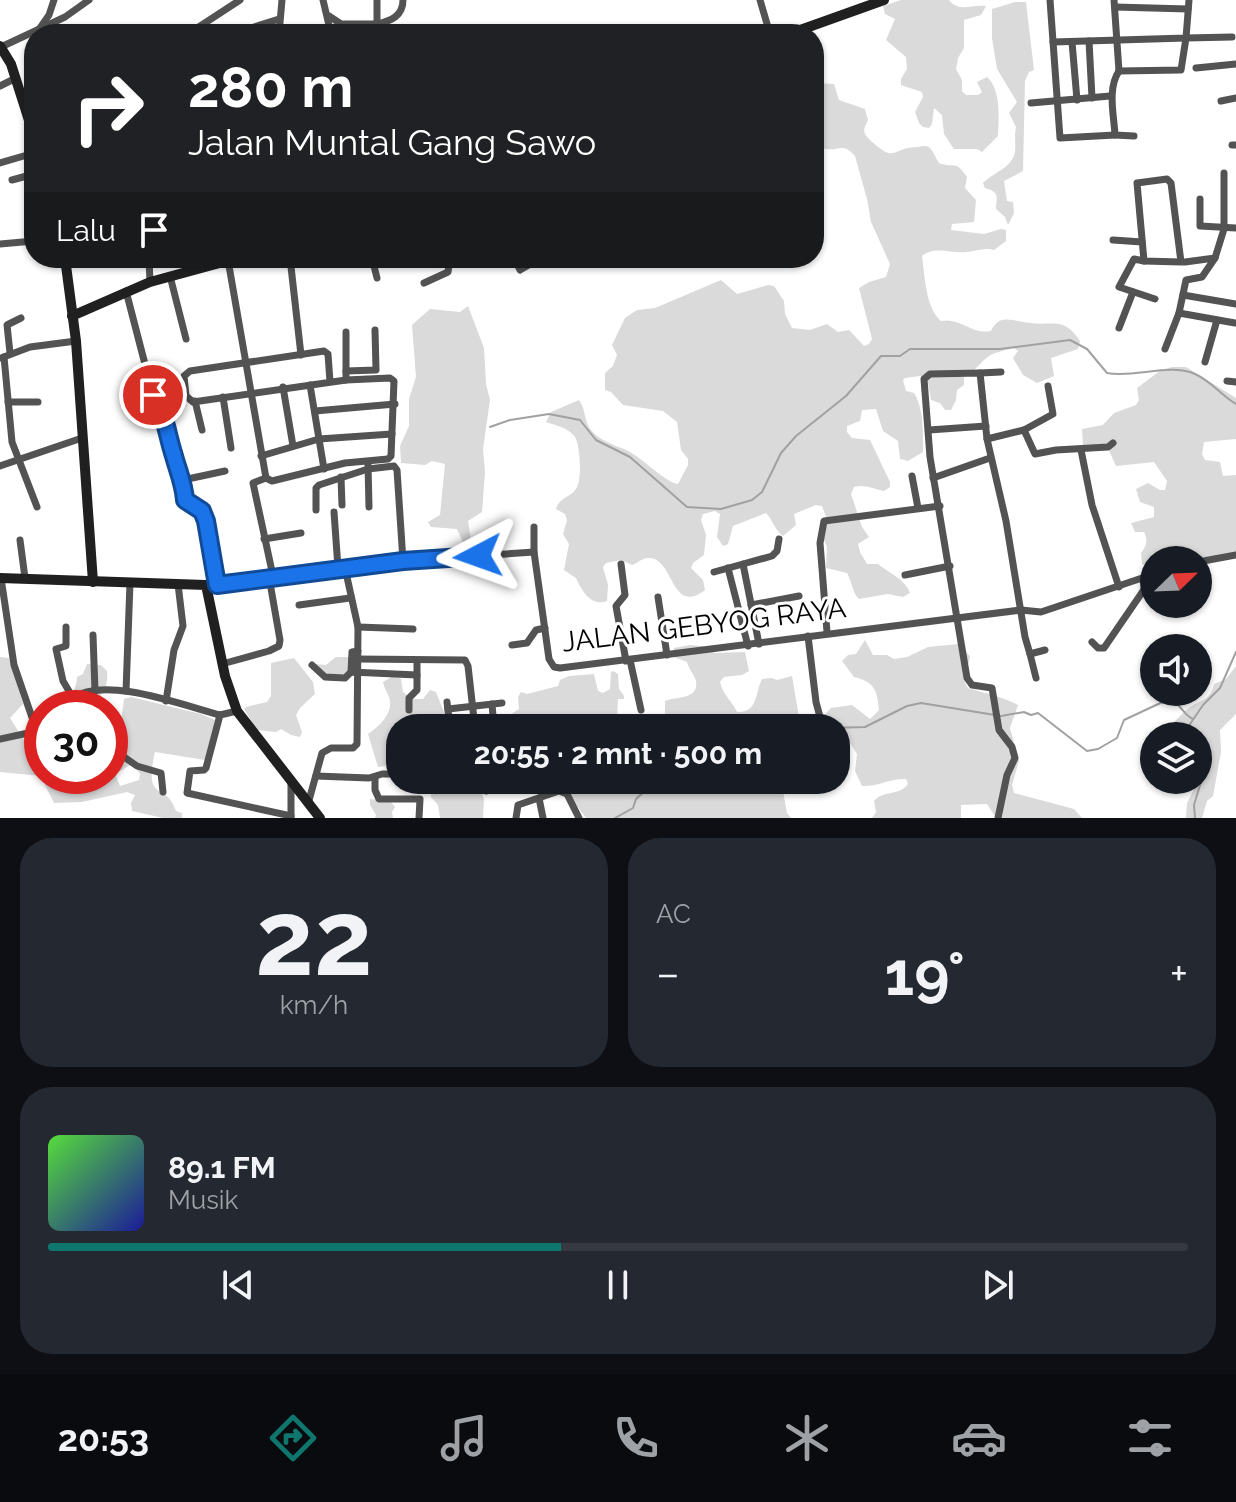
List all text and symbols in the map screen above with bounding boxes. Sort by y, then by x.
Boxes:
text: 280 m [188,54,353,120]
icon: right [56,56,160,160]
text: Jalan Muntal Gang Sawo [188,121,596,163]
icon: arrive [132,208,176,252]
text: Lalu [56,213,116,248]
pin [119,361,187,429]
icon: arrive [131,373,175,417]
position arrow [436,514,520,598]
north arrow [1140,546,1212,618]
map controls [1140,546,1212,794]
street label: JALAN GEBYOG RAYA [560,591,848,659]
button: sound [1140,634,1212,706]
speed limit sign: 30 [24,690,128,794]
button: layers [1140,722,1212,794]
text: 20:55 · 2 mnt · 500 m [474,736,762,771]
text: 22 [255,877,373,999]
text: AC [656,899,691,929]
text: 19° [885,939,965,1009]
text: − [656,948,680,999]
text: + [1170,948,1188,999]
text: km/h [280,990,348,1020]
text: 89.1 FM [168,1150,276,1185]
text: Musik [168,1185,238,1215]
icon: previous [216,1263,260,1307]
icon: pause [596,1263,640,1307]
icon: next [976,1263,1020,1307]
icon: directions [265,1410,321,1466]
icon: music [436,1410,492,1466]
icon: phone [608,1410,664,1466]
icon: climate [779,1410,835,1466]
icon: car [951,1410,1007,1466]
icon: filters [1122,1410,1178,1466]
text: 20:53 [58,1417,149,1459]

